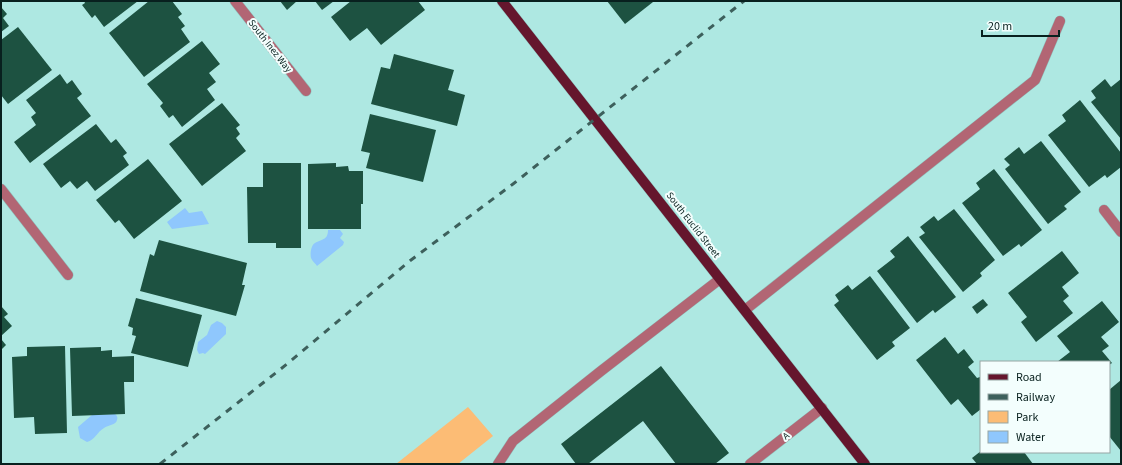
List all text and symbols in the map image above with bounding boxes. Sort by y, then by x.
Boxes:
scale bar [982,12,1059,38]
street label: South Inez Way [245,17,295,76]
text: 20 m [988,18,1012,35]
street label: South Euclid Street [663,189,723,261]
legend [980,361,1110,453]
text: Road [1016,369,1042,386]
text: Railway [1016,389,1055,406]
text: Park [1016,409,1038,426]
street label: A [780,428,793,443]
text: Water [1016,429,1046,446]

